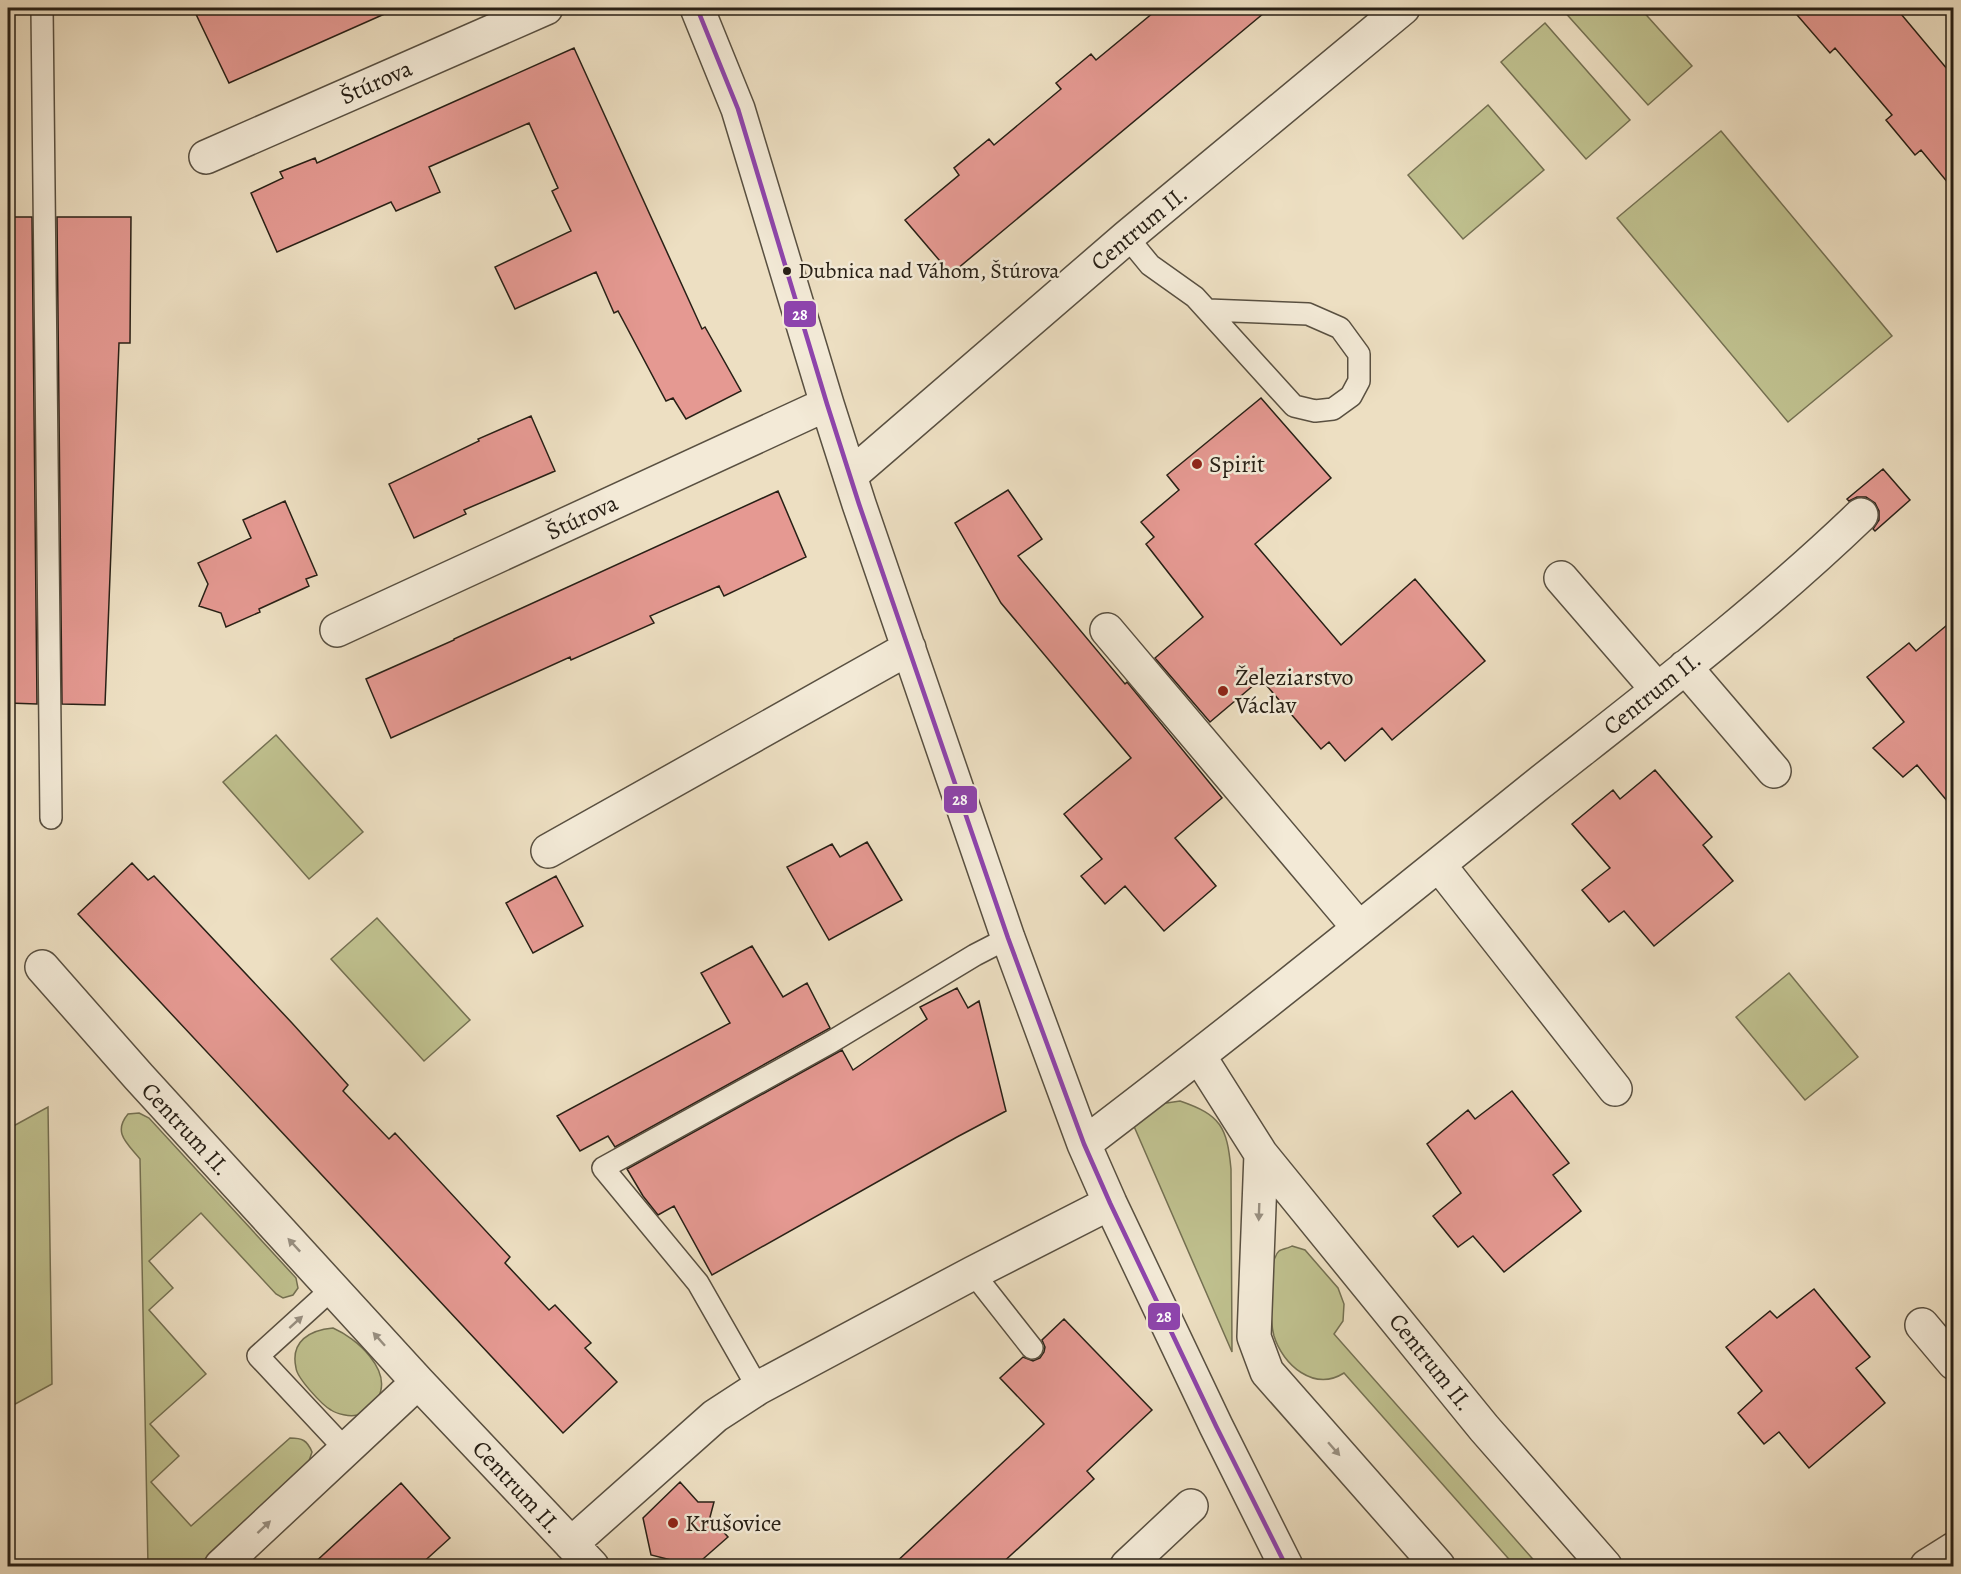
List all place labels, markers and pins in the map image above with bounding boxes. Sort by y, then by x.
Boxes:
place label: Dubnica nad Váhom, Štúrova [798,256,1060,286]
marker: Dubnica nad Váhom, Štúrova [781,265,793,277]
place label: Spirit [1209,448,1265,480]
marker: Spirit [1190,457,1204,471]
place label: Železiarstvo Václav [1234,661,1354,721]
marker: Železiarstvo Václav [1216,684,1230,698]
place label: Krušovice [685,1507,781,1539]
marker: Krušovice [666,1516,680,1530]

